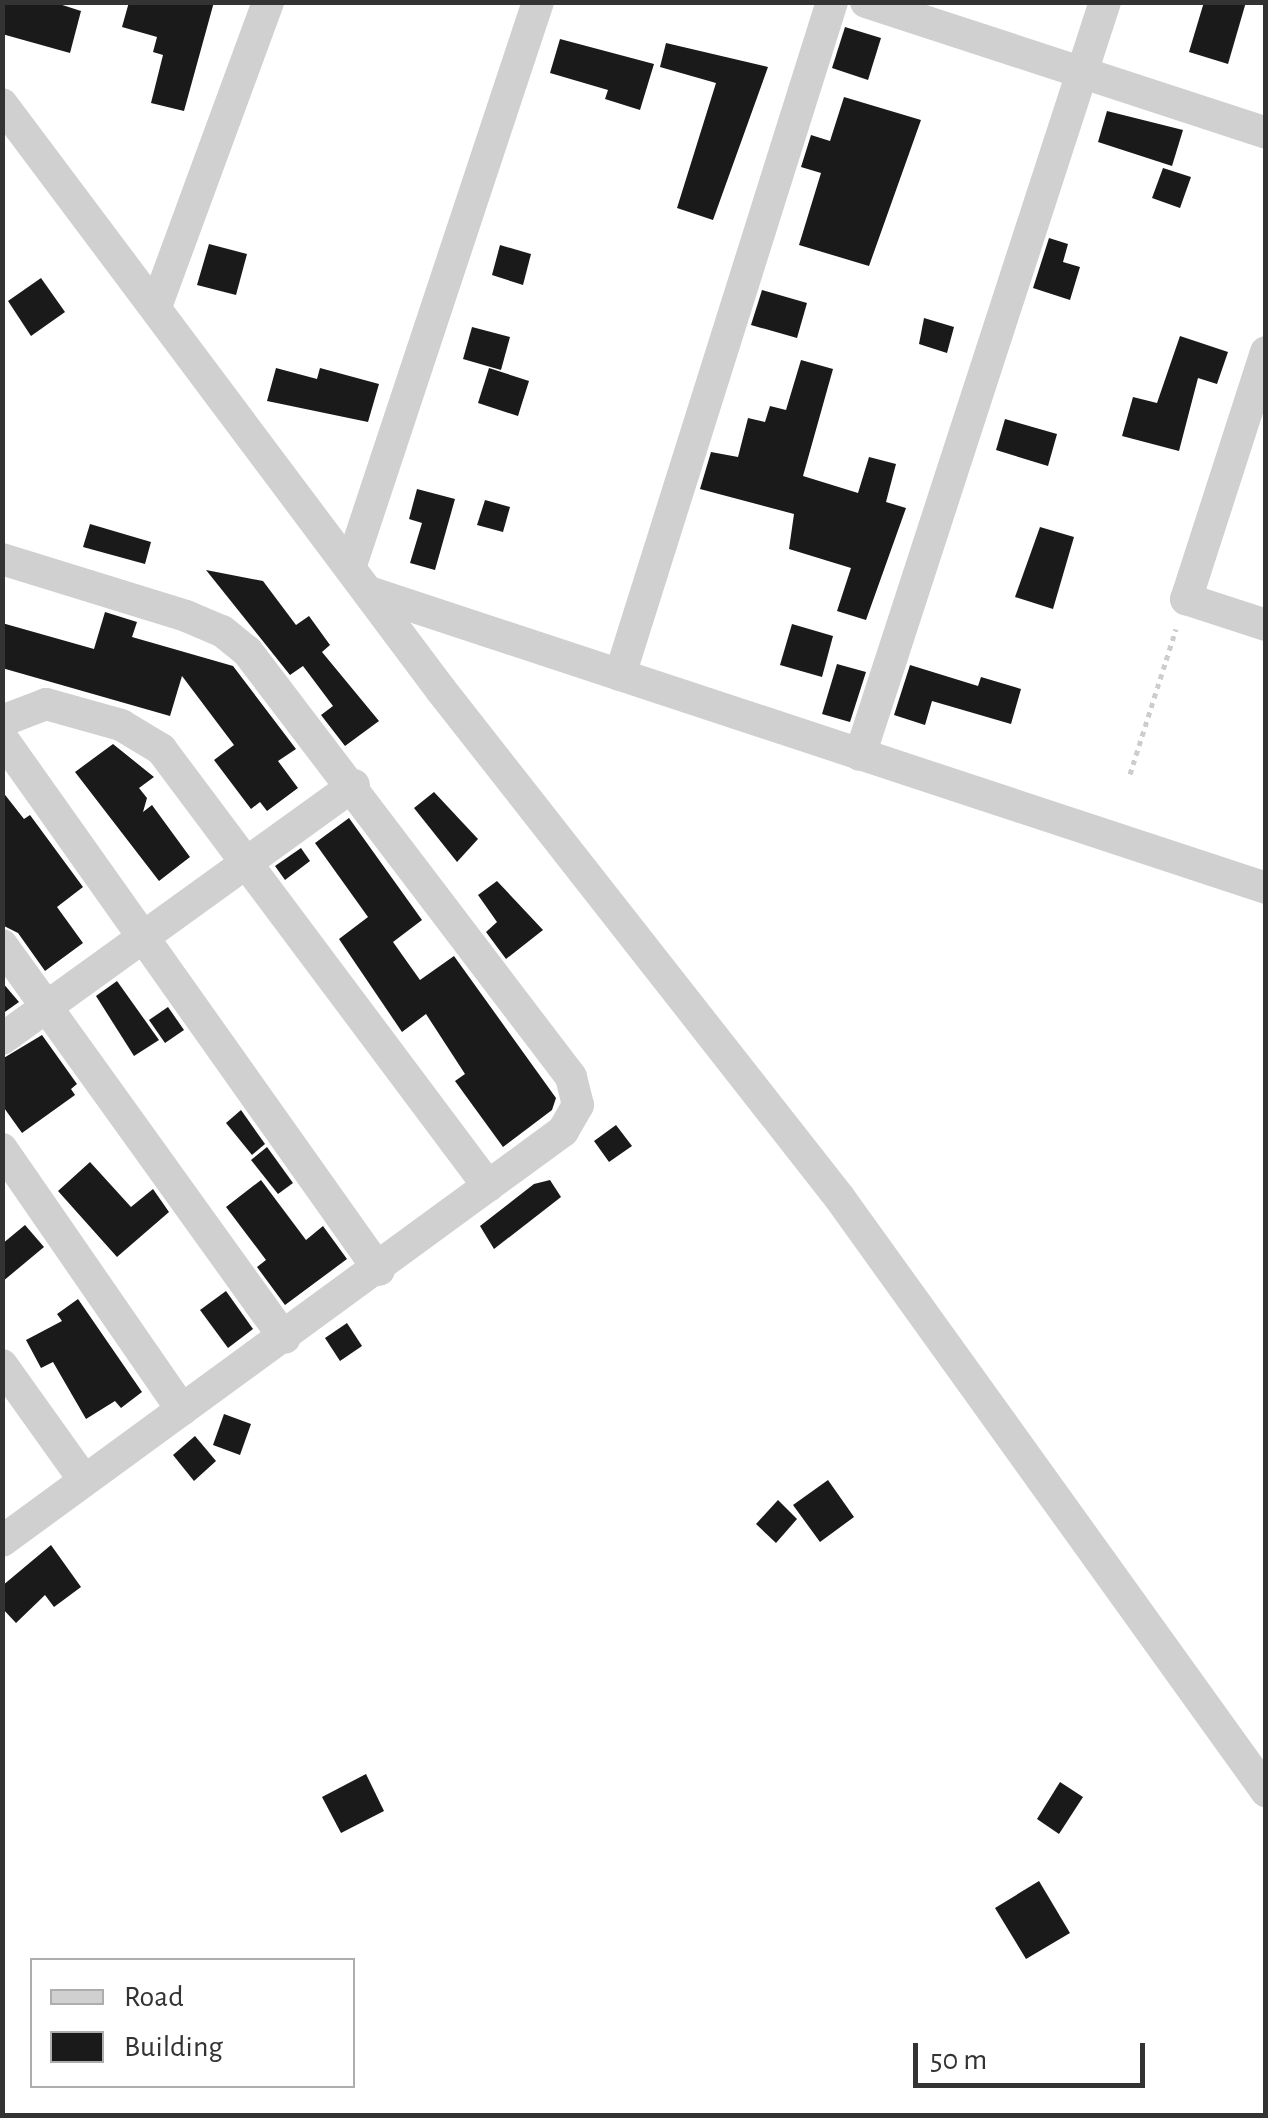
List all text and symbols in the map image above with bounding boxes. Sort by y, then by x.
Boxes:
legend [30,1958,355,2088]
text: Road [124,1982,184,2012]
scale bar [918,2023,1150,2085]
text: Building [124,2032,223,2062]
text: 50 m [930,2045,987,2075]

